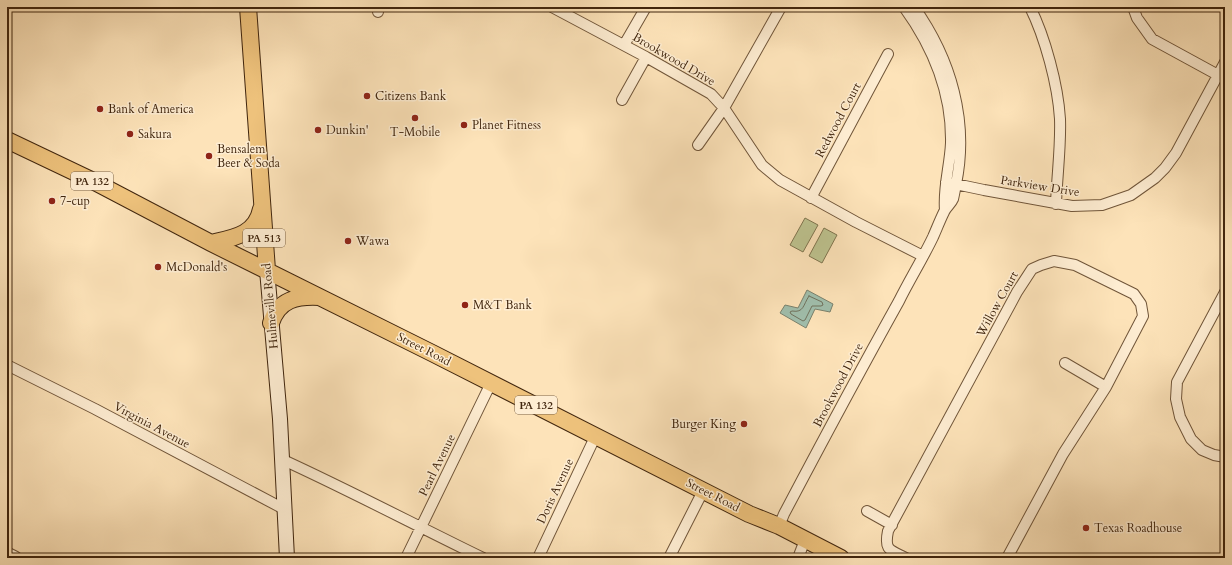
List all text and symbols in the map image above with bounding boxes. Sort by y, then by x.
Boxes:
street label: Brookwood Drive [630,29,718,89]
street label: Redwood Court [812,80,865,160]
place label: Citizens Bank [375,88,447,104]
marker: Citizens Bank [362,91,372,101]
place label: Bank of America [108,101,195,117]
marker: Bank of America [95,104,105,114]
marker: T-Mobile [410,113,420,123]
place label: Planet Fitness [472,117,541,133]
marker: Planet Fitness [459,120,469,130]
place label: Dunkin' [326,122,369,138]
place label: T-Mobile [390,124,440,140]
marker: Dunkin' [313,125,323,135]
place label: Sakura [138,126,173,142]
marker: Sakura [125,129,135,139]
place label: Bensalem Beer & Soda [217,141,281,171]
marker: Bensalem Beer & Soda [204,151,214,161]
road number: PA 132 [71,172,113,190]
street label: Parkview Drive [999,172,1081,200]
place label: 7-cup [60,193,90,209]
marker: 7-cup [47,196,57,206]
road number: PA 513 [243,229,285,247]
place label: Wawa [355,233,390,249]
marker: Wawa [343,236,353,246]
place label: McDonald's [166,259,227,275]
marker: McDonald's [153,262,163,272]
street label: Hulmeville Road [258,262,282,349]
street label: Willow Court [972,268,1022,340]
place label: M&T Bank [473,297,532,313]
marker: M&T Bank [460,300,470,310]
street label: Street Road [394,329,454,370]
street label: Brookwood Drive [809,340,867,430]
road number: PA 132 [515,396,557,414]
street label: Virginia Avenue [111,398,193,452]
place label: Burger King [671,416,736,432]
marker: Burger King [739,419,749,429]
street label: Pearl Avenue [415,431,459,499]
street label: Doris Avenue [533,456,577,526]
street label: Street Road [683,475,743,516]
place label: Texas Roadhouse [1094,520,1182,536]
marker: Texas Roadhouse [1081,523,1091,533]

